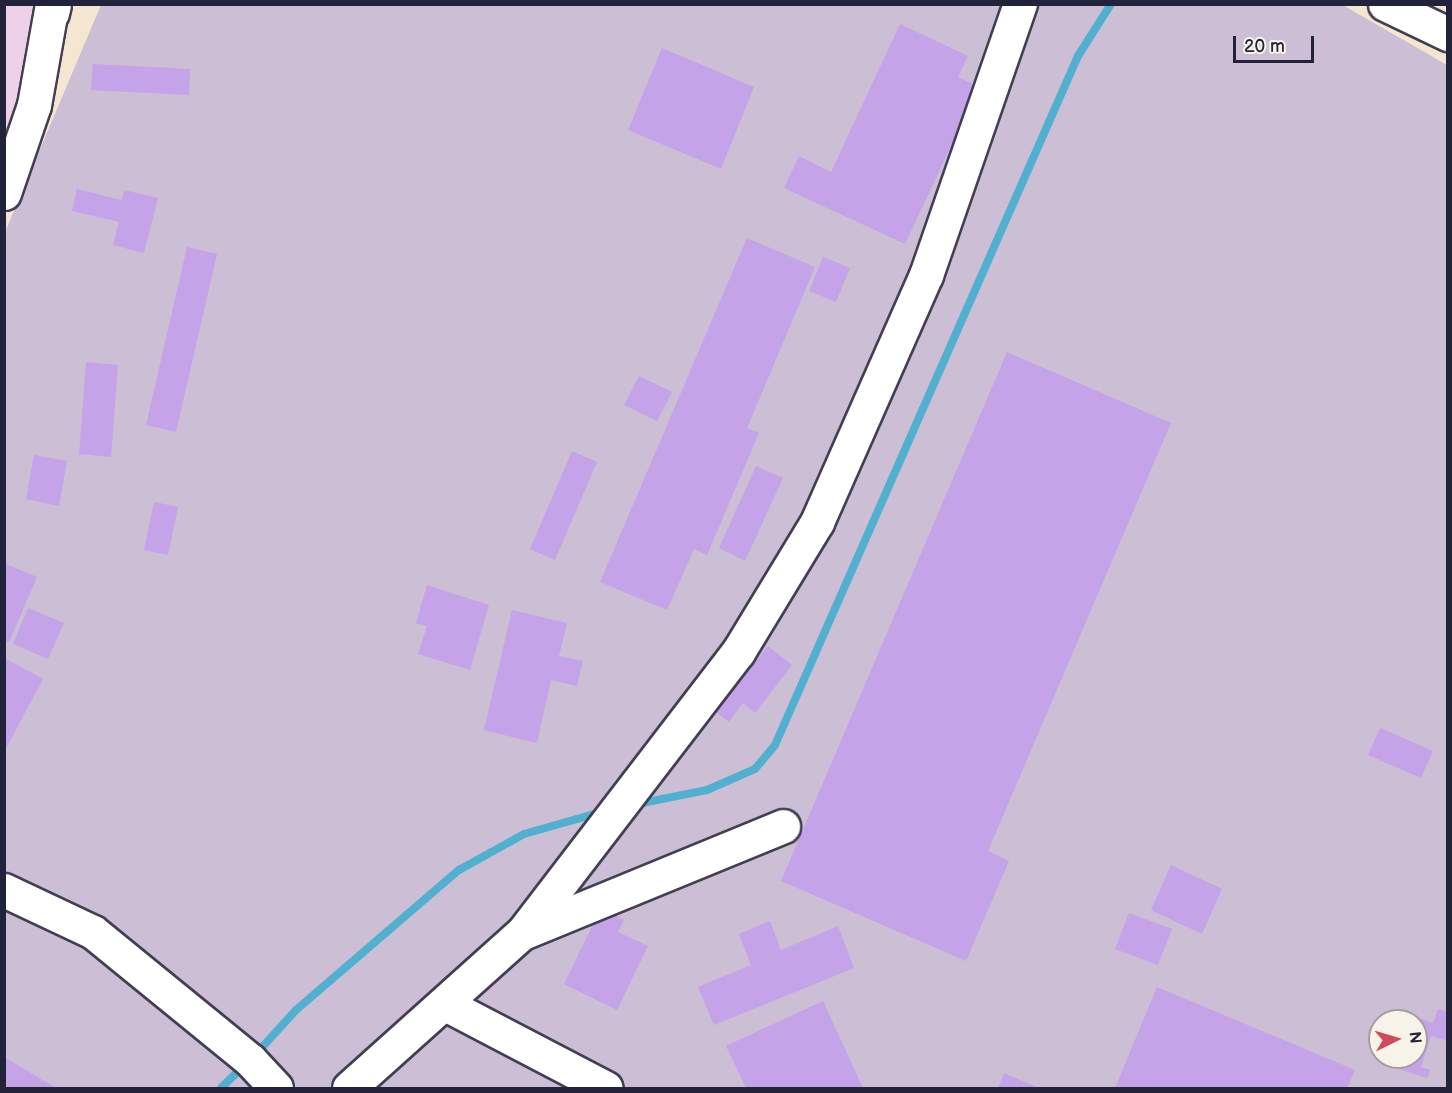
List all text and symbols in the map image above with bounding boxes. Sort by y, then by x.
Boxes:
scale bar [1236,24,1317,62]
text: 20 m [1244,36,1285,57]
north arrow [1368,1009,1428,1069]
text: N [1404,1031,1424,1044]

